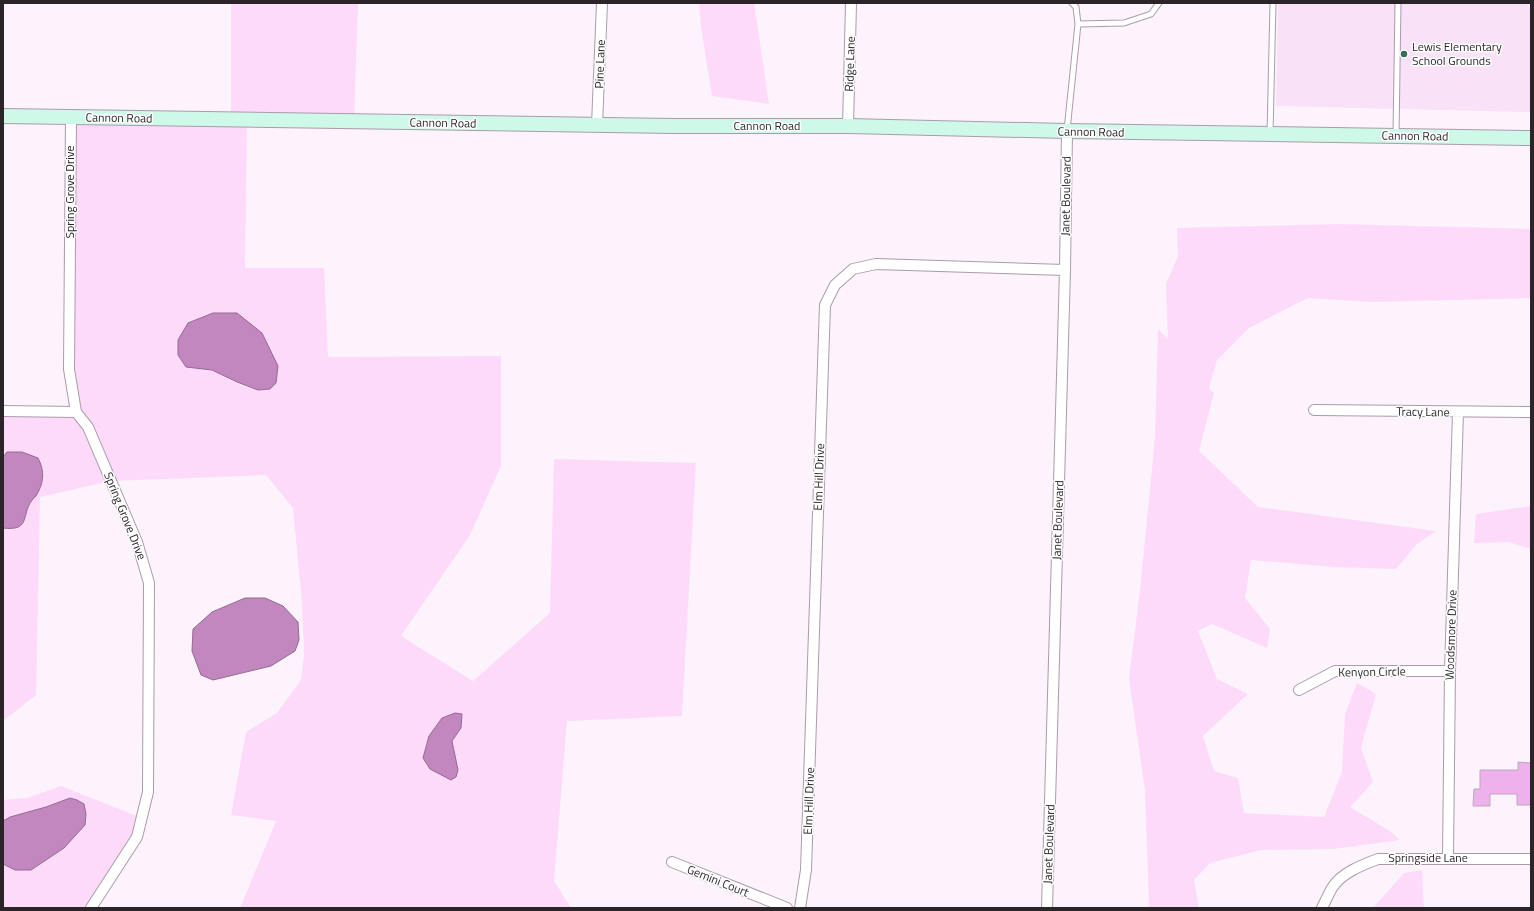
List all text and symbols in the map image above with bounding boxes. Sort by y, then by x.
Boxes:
street label: Ridge Lane [839,36,860,92]
place label: Lewis Elementary School Grounds [1412,37,1502,70]
street label: Pine Lane [589,39,610,89]
marker: Lewis Elementary School Grounds [1399,49,1409,59]
street label: Cannon Road [85,107,153,128]
street label: Cannon Road [409,112,477,133]
street label: Cannon Road [734,116,800,135]
street label: Cannon Road [1057,121,1125,142]
street label: Cannon Road [1381,125,1449,146]
street label: Spring Grove Drive [60,145,79,239]
street label: Janet Boulevard [1055,156,1076,236]
street label: Tracy Lane [1396,402,1450,421]
street label: Elm Hill Drive [808,443,829,511]
street label: Spring Grove Drive [99,469,152,563]
street label: Janet Boulevard [1047,480,1068,560]
street label: Woodsmore Drive [1439,590,1462,680]
street label: Kenyon Circle [1338,661,1406,682]
street label: Elm Hill Drive [798,767,819,835]
street label: Janet Boulevard [1038,804,1059,884]
street label: Springside Lane [1388,848,1468,867]
street label: Gemini Court [684,859,753,902]

